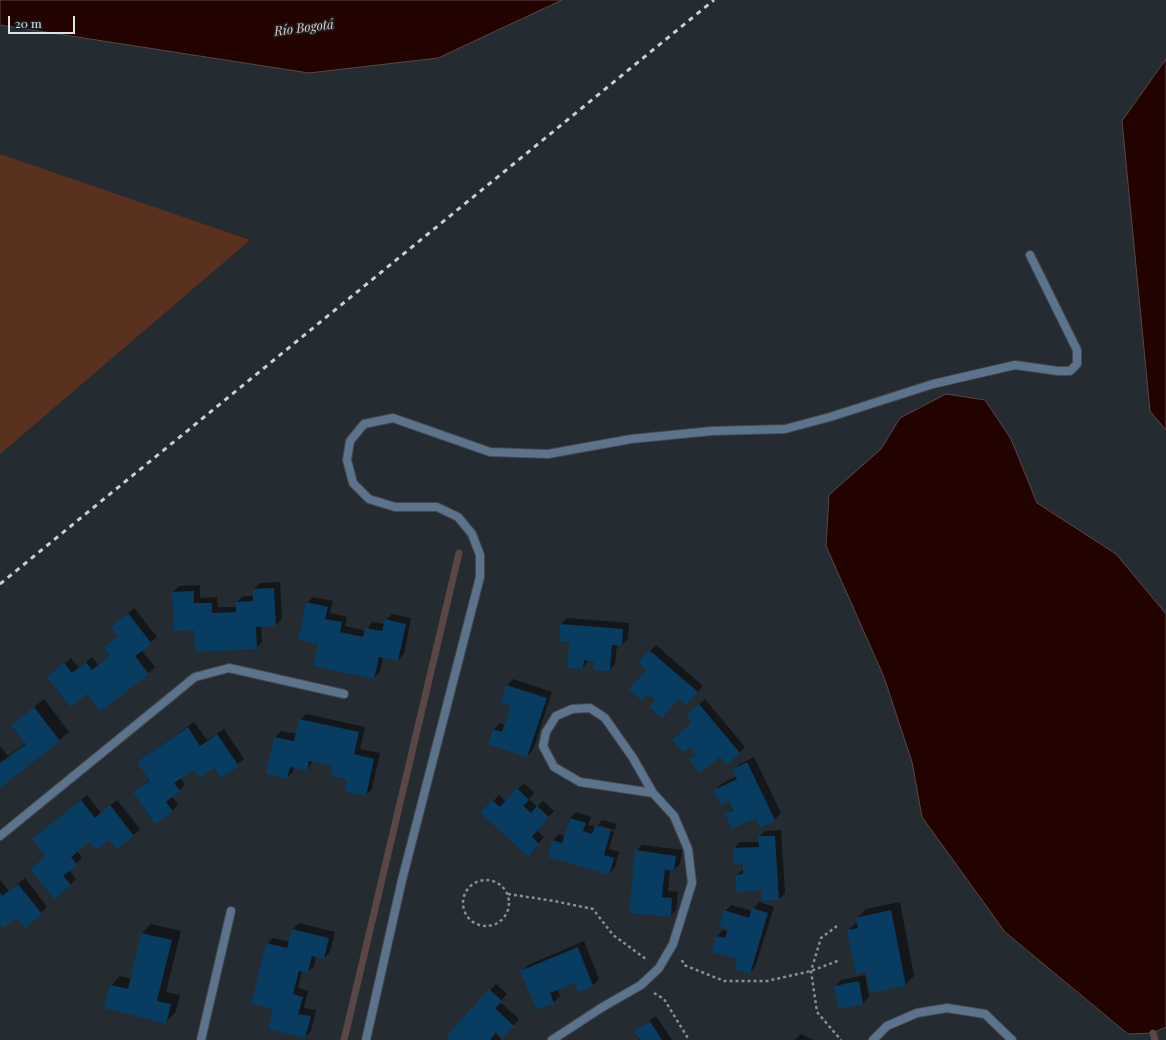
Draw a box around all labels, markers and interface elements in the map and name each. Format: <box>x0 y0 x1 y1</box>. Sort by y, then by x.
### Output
scale bar <box>10 8 77 34</box>
text: 20 m <box>15 15 42 31</box>
water label: Río Bogotá <box>273 17 335 39</box>

